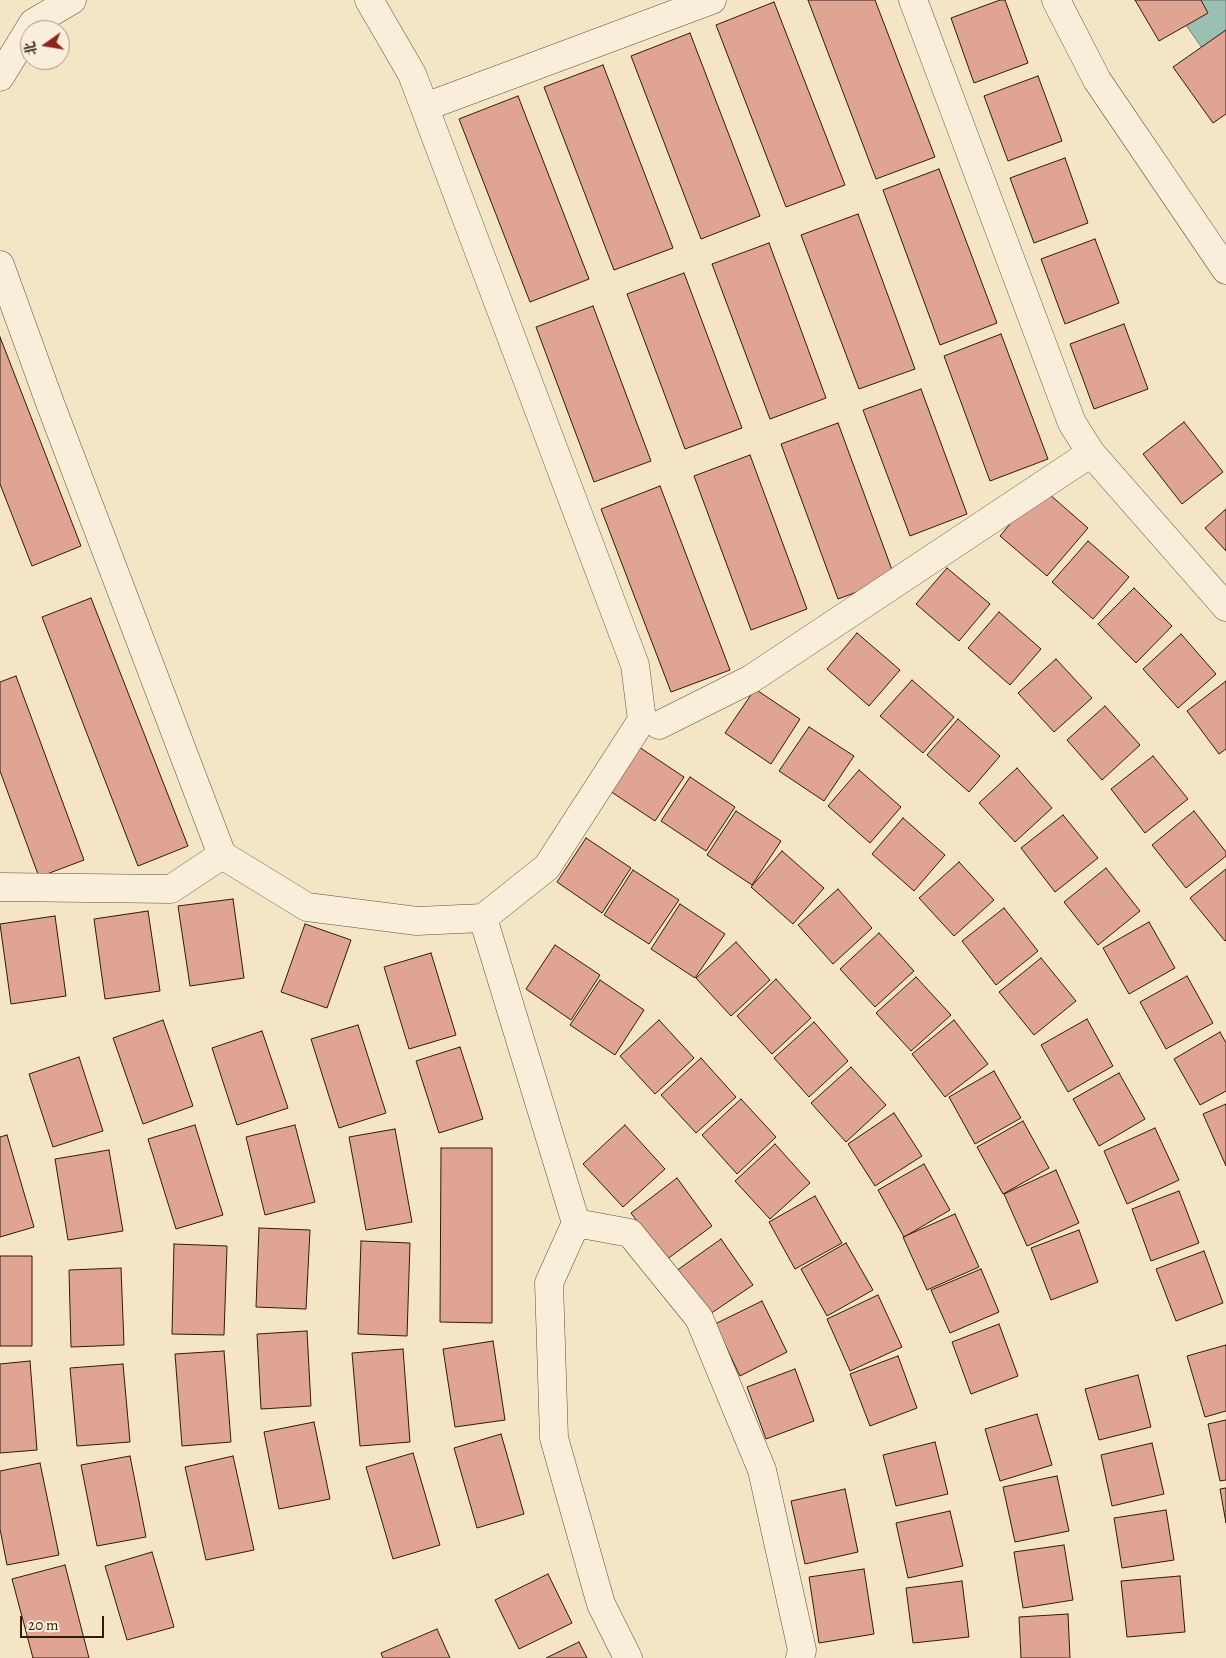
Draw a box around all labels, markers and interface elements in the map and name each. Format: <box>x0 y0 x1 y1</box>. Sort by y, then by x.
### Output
north arrow <box>20 20 70 70</box>
text: 北 <box>20 39 42 57</box>
scale bar <box>22 1606 106 1638</box>
text: 20 m <box>28 1615 59 1635</box>

